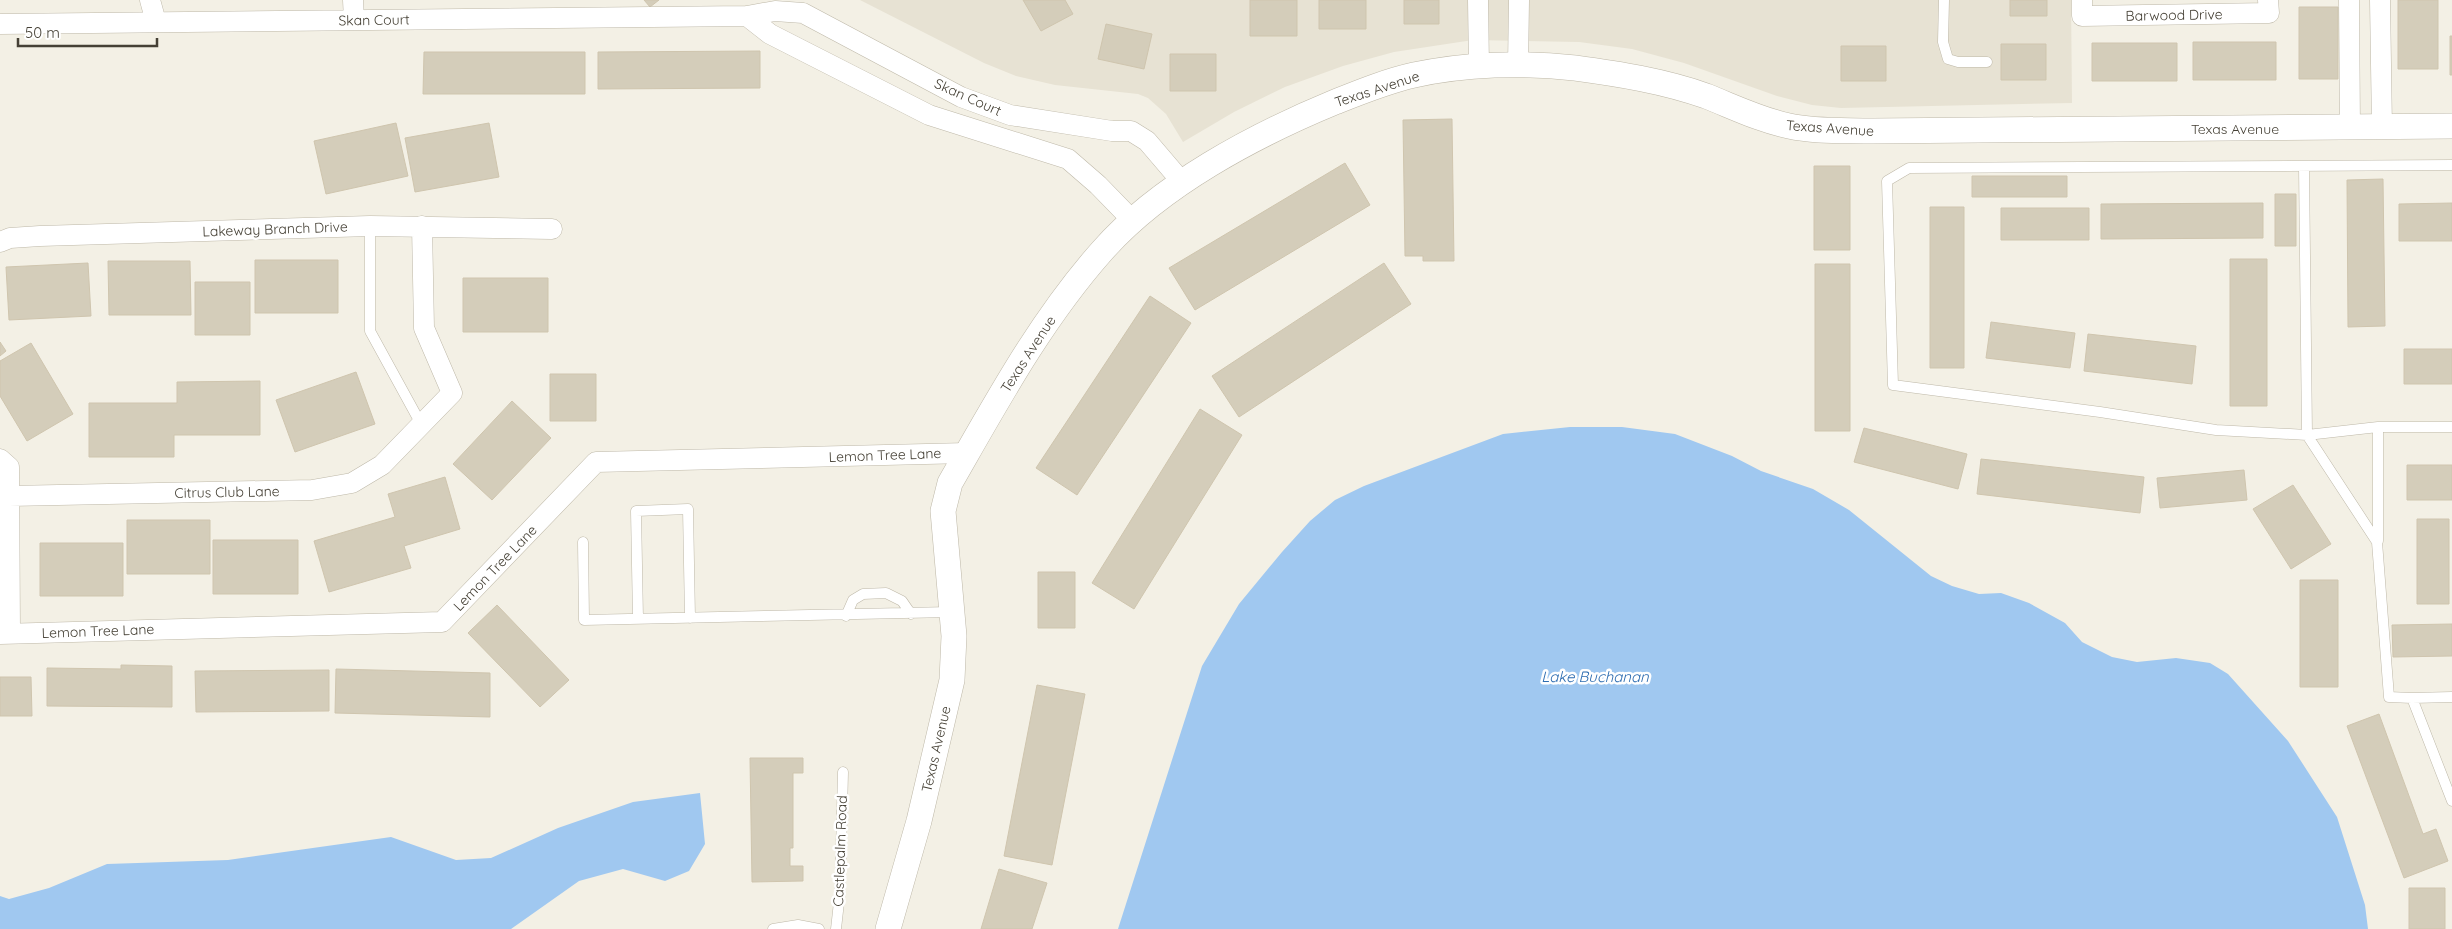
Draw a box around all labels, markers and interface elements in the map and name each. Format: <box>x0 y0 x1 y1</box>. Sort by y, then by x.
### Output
street label: Barwood Drive <box>2125 5 2223 25</box>
street label: Skan Court <box>338 10 410 30</box>
scale bar <box>18 15 156 47</box>
text: 50 m <box>25 23 60 42</box>
street label: Texas Avenue <box>1332 67 1422 111</box>
street label: Skan Court <box>932 74 1005 120</box>
street label: Texas Avenue <box>1785 116 1875 140</box>
street label: Texas Avenue <box>2191 120 2279 138</box>
street label: Lakeway Branch Drive <box>202 217 348 241</box>
street label: Texas Avenue <box>996 312 1060 396</box>
street label: Lemon Tree Lane <box>828 444 942 466</box>
street label: Citrus Club Lane <box>174 482 280 502</box>
street label: Lemon Tree Lane <box>449 521 541 615</box>
street label: Lemon Tree Lane <box>41 620 155 642</box>
water label: Lake Buchanan <box>1541 667 1649 686</box>
street label: Texas Avenue <box>917 704 955 794</box>
street label: Castlepalm Road <box>829 795 851 907</box>

